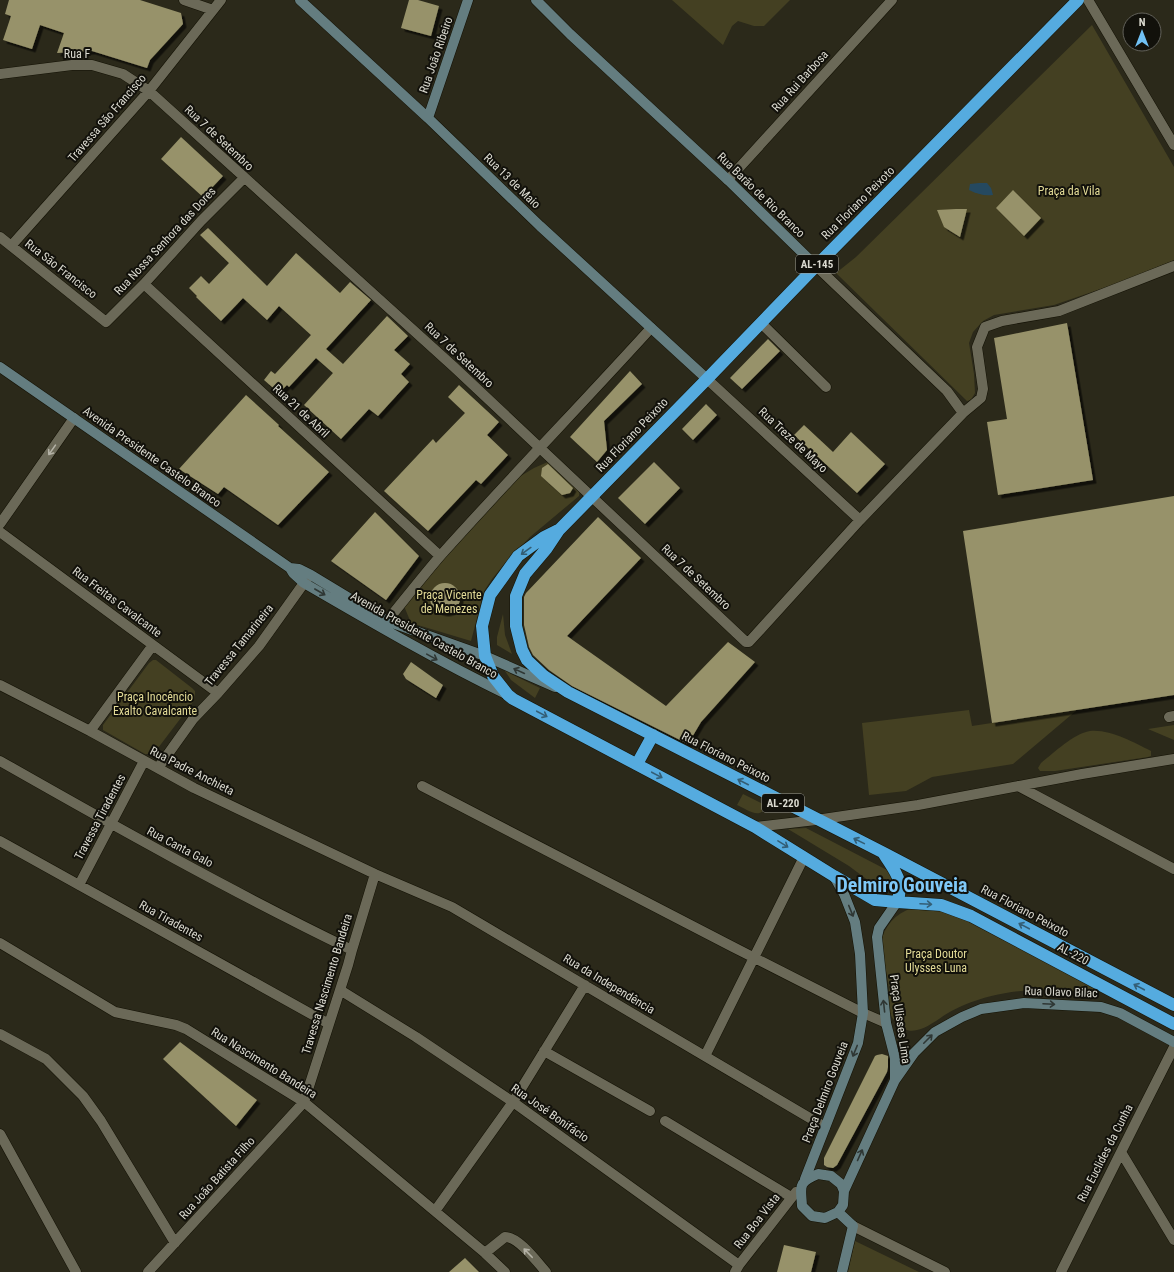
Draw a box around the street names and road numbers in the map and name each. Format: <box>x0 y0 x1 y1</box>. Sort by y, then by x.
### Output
street label: Rua João Ribeiro <box>416 15 456 95</box>
street label: Rua F <box>64 47 90 61</box>
street label: Rua Rui Barbosa <box>769 47 831 114</box>
street label: Travessa São Francisco <box>65 71 149 165</box>
street label: Rua 7 de Setembro <box>182 102 256 174</box>
street label: Rua Barão de Rio Branco <box>714 150 808 240</box>
street label: Rua 13 de Maio <box>481 151 543 211</box>
street label: Rua Floriano Peixoto <box>819 164 897 242</box>
street label: Rua Nossa Senhora das Dores <box>111 184 219 298</box>
street label: Rua São Francisco <box>22 237 100 301</box>
road number: AL-145 <box>796 255 838 273</box>
street label: Rua 7 de Setembro <box>422 319 496 391</box>
street label: Rua 21 de Abril <box>270 381 332 441</box>
street label: Rua Floriano Peixoto <box>593 395 671 475</box>
street label: Avenida Presidente Castelo Branco <box>80 404 224 510</box>
street label: Rua Treze de Mayo <box>756 405 830 475</box>
street label: Rua 7 de Setembro <box>659 541 733 613</box>
street label: Rua Freitas Cavalcante <box>70 564 165 640</box>
street label: Avenida Presidente Castelo Branco <box>348 589 500 681</box>
street label: Travessa Tamarineira <box>202 601 276 689</box>
street label: Rua Floriano Peixoto <box>679 729 773 785</box>
street label: Rua Padre Anchieta <box>148 744 237 798</box>
street label: Travessa Tiradentes <box>72 772 128 862</box>
road number: AL-220 <box>762 794 804 812</box>
street label: Rua Canta Galo <box>145 824 215 870</box>
street label: Rua Floriano Peixoto <box>979 882 1071 940</box>
street label: Rua Tiradentes <box>137 898 205 944</box>
street label: Travessa Nascimento Bandeira <box>299 912 355 1056</box>
street label: AL-220 <box>1055 940 1091 968</box>
street label: Rua da Independência <box>561 951 658 1017</box>
street label: Praça Ulisses Lima <box>887 973 913 1065</box>
street label: Rua Olavo Bilac <box>1024 984 1098 1000</box>
street label: Rua Nascimento Bandeira <box>209 1025 320 1101</box>
street label: Praça Delmiro Gouveia <box>799 1039 851 1145</box>
street label: Rua José Bonifácio <box>509 1081 591 1145</box>
street label: Rua Euclides da Cunha <box>1074 1102 1136 1204</box>
street label: Rua João Batista Filho <box>176 1134 258 1222</box>
street label: Rua Boa Vista <box>731 1190 783 1251</box>

